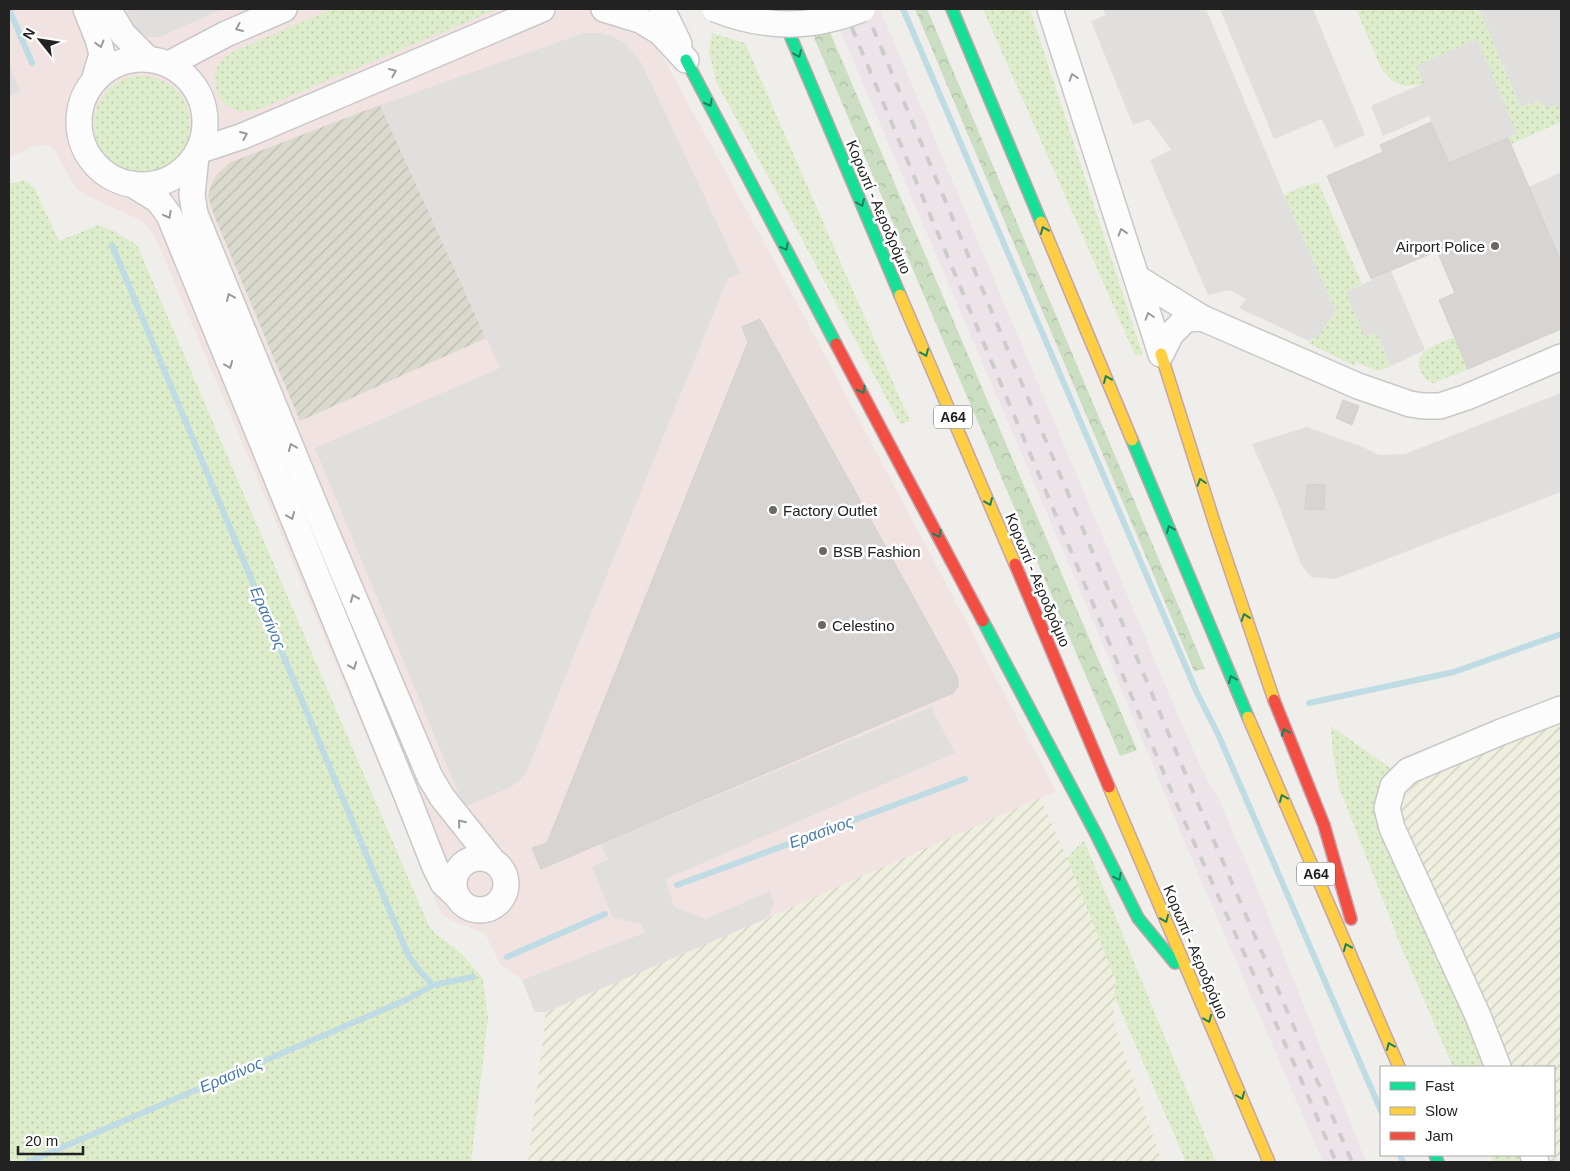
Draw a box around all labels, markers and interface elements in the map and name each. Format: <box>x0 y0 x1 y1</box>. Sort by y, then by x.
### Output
north arrow <box>15 15 65 65</box>
one-way arrow <box>235 22 244 33</box>
text: N <box>19 25 38 42</box>
one-way arrow <box>94 40 104 48</box>
one-way arrow <box>791 49 802 58</box>
one-way arrow <box>388 67 397 78</box>
one-way arrow <box>1068 74 1078 82</box>
one-way arrow <box>703 98 713 107</box>
one-way arrow <box>239 131 248 141</box>
street label: Κορωπί - Αεροδρόμιο <box>843 138 915 276</box>
one-way arrow <box>855 198 866 207</box>
one-way arrow <box>162 210 172 219</box>
one-way arrow <box>1040 226 1051 235</box>
one-way arrow <box>1118 228 1128 237</box>
place label: Airport Police <box>1396 238 1485 255</box>
marker: Airport Police <box>1489 240 1501 252</box>
one-way arrow <box>779 242 789 251</box>
one-way arrow <box>226 293 236 302</box>
one-way arrow <box>1144 313 1154 321</box>
one-way arrow <box>919 348 930 357</box>
one-way arrow <box>223 360 234 369</box>
one-way arrow <box>1103 375 1114 384</box>
one-way arrow <box>856 385 866 394</box>
road number: Α64 <box>934 406 972 428</box>
one-way arrow <box>288 444 298 452</box>
one-way arrow <box>1197 478 1207 486</box>
one-way arrow <box>982 497 993 506</box>
place label: Factory Outlet <box>783 502 878 519</box>
marker: Factory Outlet <box>767 504 779 516</box>
one-way arrow <box>284 511 295 520</box>
street label: Κορωπί - Αεροδρόμιο <box>1002 511 1074 649</box>
one-way arrow <box>1165 525 1176 534</box>
one-way arrow <box>932 529 942 538</box>
place label: BSB Fashion <box>833 543 921 560</box>
marker: BSB Fashion <box>817 545 829 557</box>
water label: Ερασίνος <box>247 584 289 652</box>
one-way arrow <box>350 594 361 603</box>
one-way arrow <box>1241 613 1251 622</box>
place label: Celestino <box>832 617 895 634</box>
marker: Celestino <box>816 619 828 631</box>
one-way arrow <box>347 661 357 670</box>
one-way arrow <box>1228 675 1239 684</box>
one-way arrow <box>1281 728 1291 737</box>
one-way arrow <box>1278 794 1289 803</box>
water label: Ερασίνος <box>787 813 856 851</box>
one-way arrow <box>458 819 467 828</box>
road number: Α64 <box>1297 862 1335 886</box>
one-way arrow <box>1112 872 1122 881</box>
street label: Κορωπί - Αεροδρόμιο <box>1160 883 1232 1021</box>
one-way arrow <box>1159 914 1170 923</box>
one-way arrow <box>1343 943 1354 952</box>
one-way arrow <box>1202 1014 1213 1023</box>
one-way arrow <box>1385 1042 1395 1050</box>
water label: Ερασίνος <box>197 1054 265 1096</box>
legend <box>1380 1066 1555 1156</box>
text: Fast <box>1425 1077 1455 1094</box>
one-way arrow <box>1235 1091 1245 1100</box>
text: Slow <box>1425 1102 1458 1119</box>
scale bar <box>18 1124 82 1156</box>
text: Jam <box>1425 1127 1453 1144</box>
text: 20 m <box>25 1132 58 1149</box>

